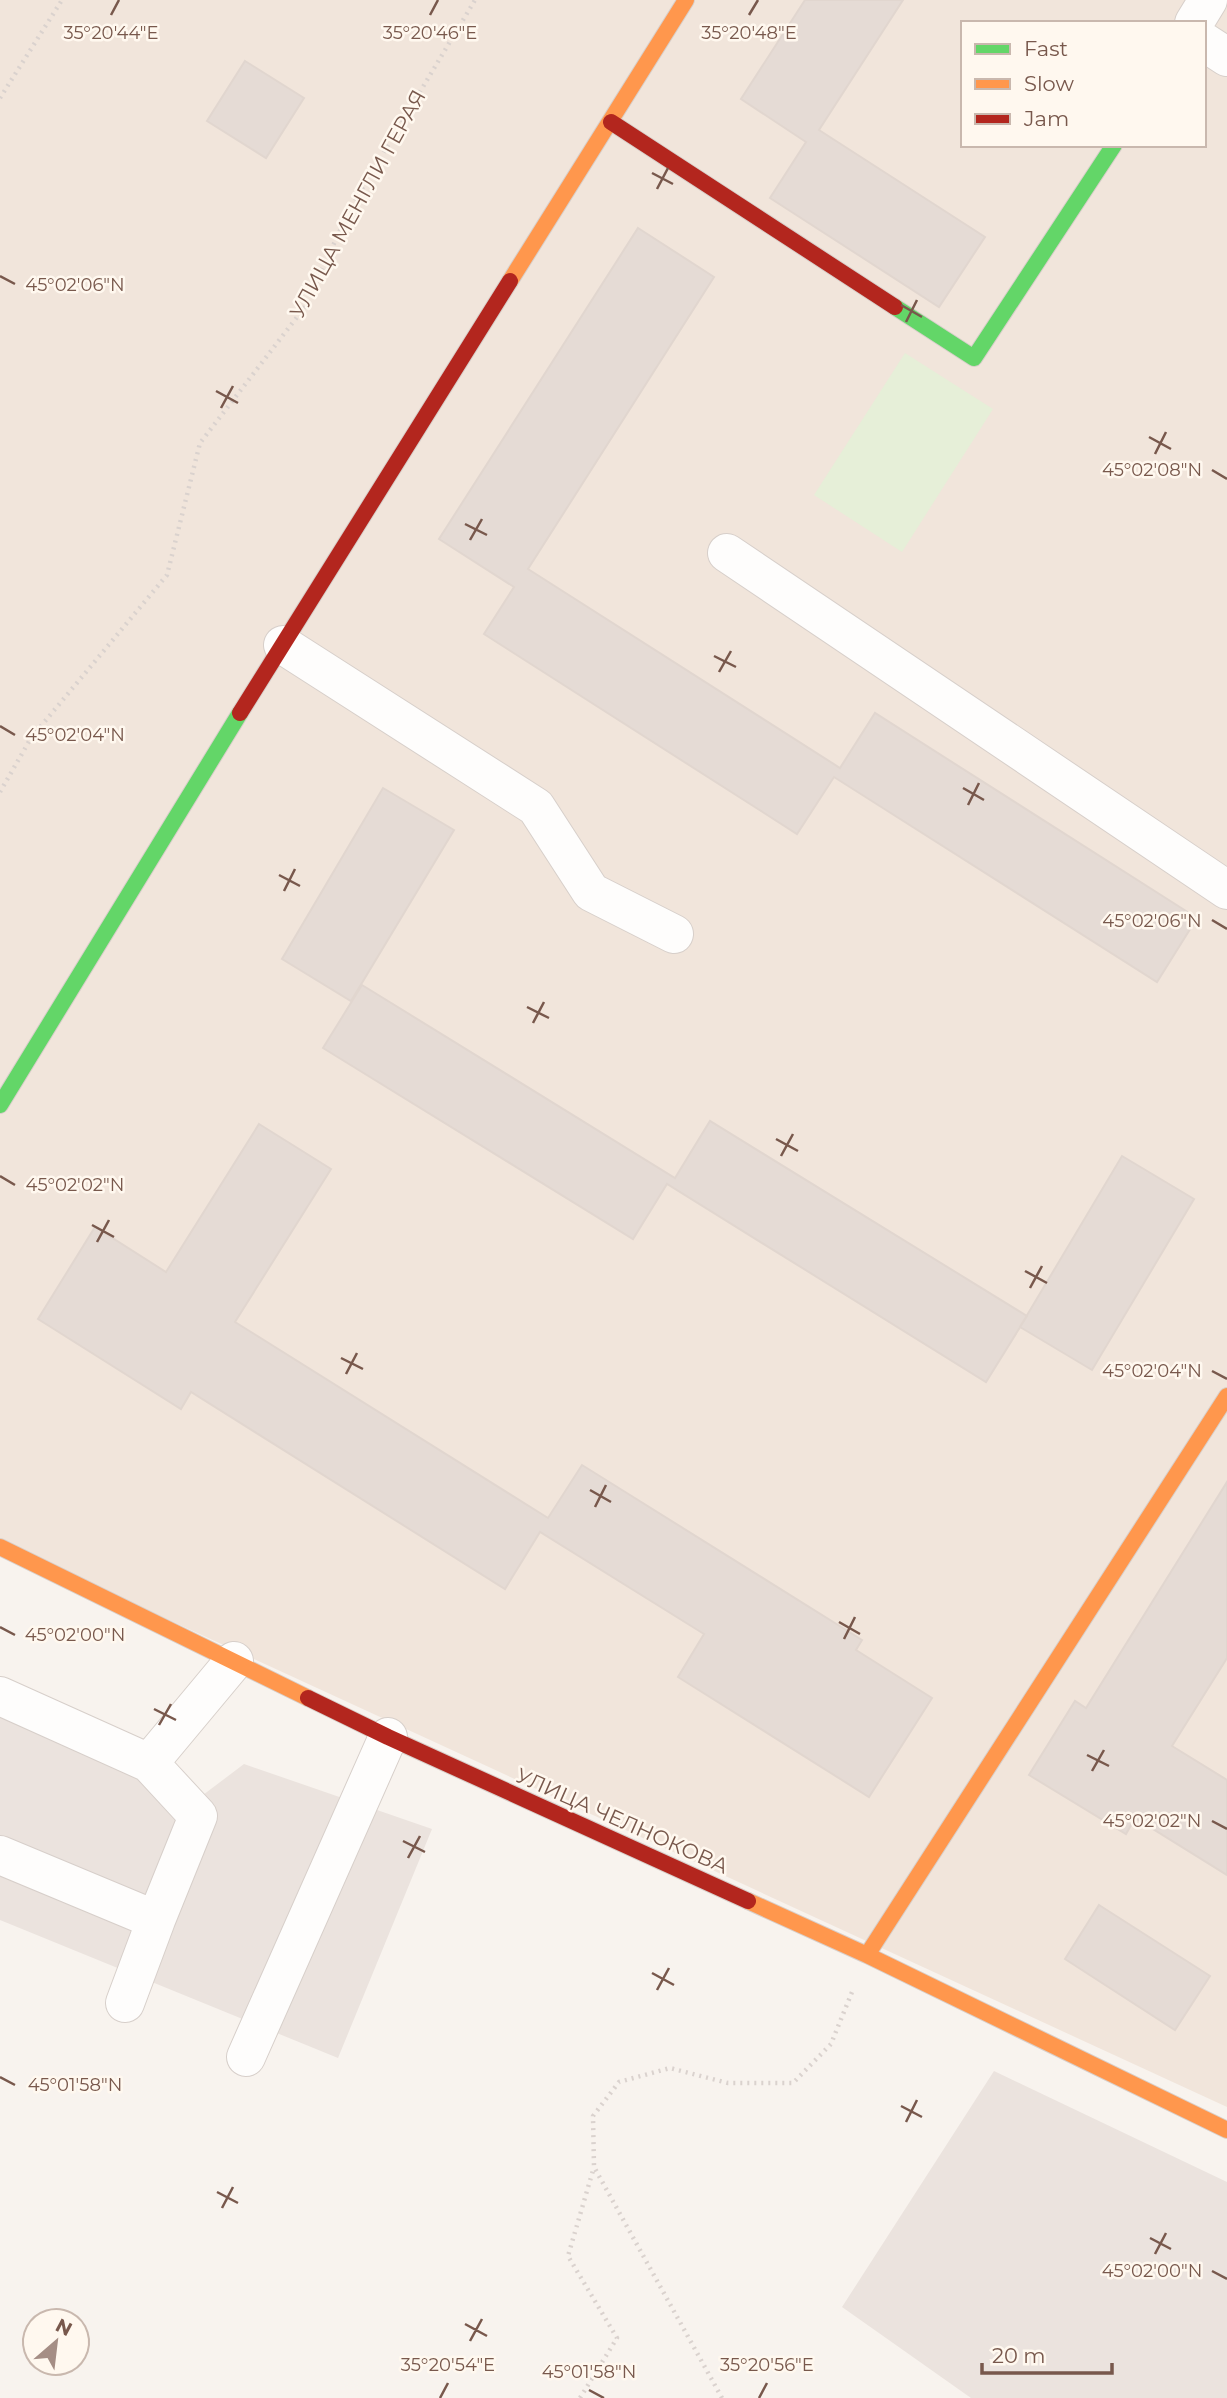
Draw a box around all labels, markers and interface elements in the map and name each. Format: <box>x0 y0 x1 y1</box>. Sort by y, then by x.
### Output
legend <box>961 21 1206 147</box>
text: 35°20'44"E <box>63 22 159 44</box>
text: 35°20'46"E <box>383 22 477 44</box>
text: 35°20'48"E <box>701 22 797 44</box>
text: Fast <box>1024 36 1068 61</box>
text: Slow <box>1024 71 1074 96</box>
street label: УЛИЦА МЕНГЛИ ГЕРАЯ <box>284 85 431 322</box>
text: Jam <box>1023 106 1069 131</box>
text: 45°02'06"N <box>25 274 125 296</box>
text: 45°02'08"N <box>1102 459 1202 481</box>
text: 45°02'04"N <box>25 724 125 746</box>
text: 45°02'06"N <box>1102 910 1202 932</box>
text: 45°02'02"N <box>26 1174 124 1196</box>
text: 45°02'04"N <box>1102 1360 1202 1382</box>
text: 45°02'00"N <box>25 1624 125 1646</box>
street label: УЛИЦА ЧЕЛНОКОВА <box>512 1762 733 1879</box>
text: 45°02'02"N <box>1103 1810 1201 1832</box>
text: 45°01'58"N <box>28 2074 122 2096</box>
text: 45°02'00"N <box>1102 2260 1202 2282</box>
north arrow <box>21 2307 91 2377</box>
text: N <box>52 2314 76 2341</box>
scale bar <box>982 2332 1112 2376</box>
text: 20 m <box>992 2343 1046 2368</box>
text: 35°20'54"E <box>401 2354 495 2376</box>
text: 35°20'56"E <box>720 2354 814 2376</box>
text: 45°01'58"N <box>542 2361 636 2383</box>

